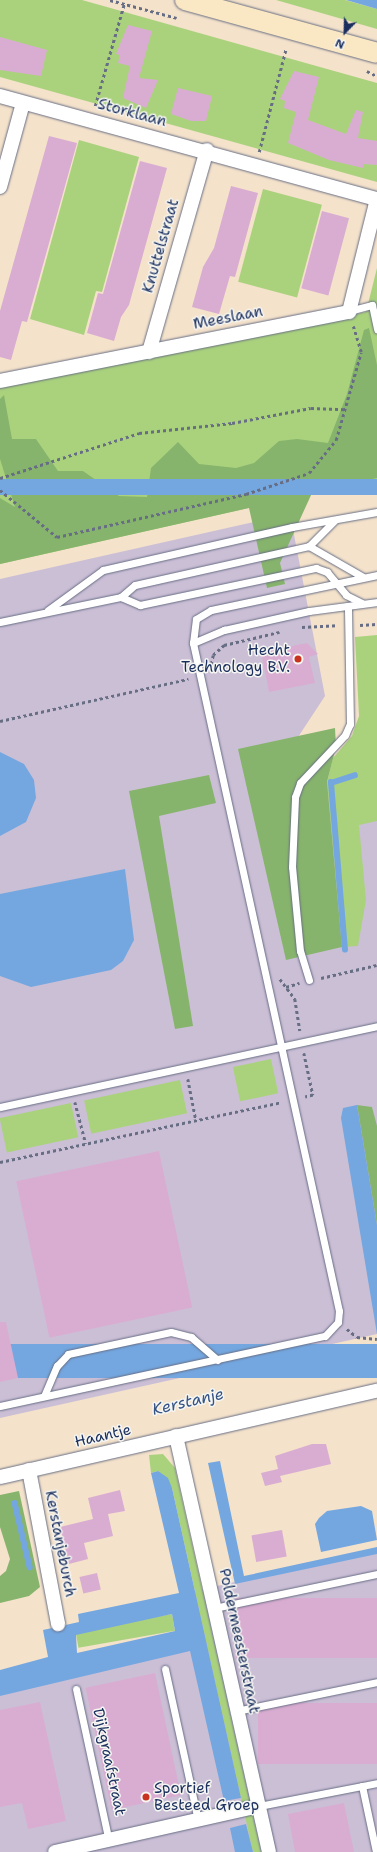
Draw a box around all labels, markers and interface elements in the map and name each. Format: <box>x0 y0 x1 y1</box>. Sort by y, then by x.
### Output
north arrow <box>325 12 365 52</box>
text: N <box>333 35 347 52</box>
street label: Storklaan <box>96 95 168 131</box>
street label: Knuttelstraat <box>139 197 183 295</box>
street label: Meeslaan <box>192 302 264 334</box>
place label: Hecht Technology B.V. <box>181 641 290 676</box>
marker: Hecht Technology B.V. <box>293 654 303 664</box>
water label: Kerstanje <box>150 1384 226 1420</box>
street label: Haantje <box>73 1421 133 1451</box>
street label: Kerstanjeburch <box>41 1489 79 1599</box>
street label: Poldermeesterstraat <box>215 1567 263 1715</box>
street label: Dijkgraafstraat <box>89 1707 129 1817</box>
place label: Sportief Besteed Groep <box>154 1779 259 1814</box>
marker: Sportief Besteed Groep <box>141 1792 151 1802</box>

